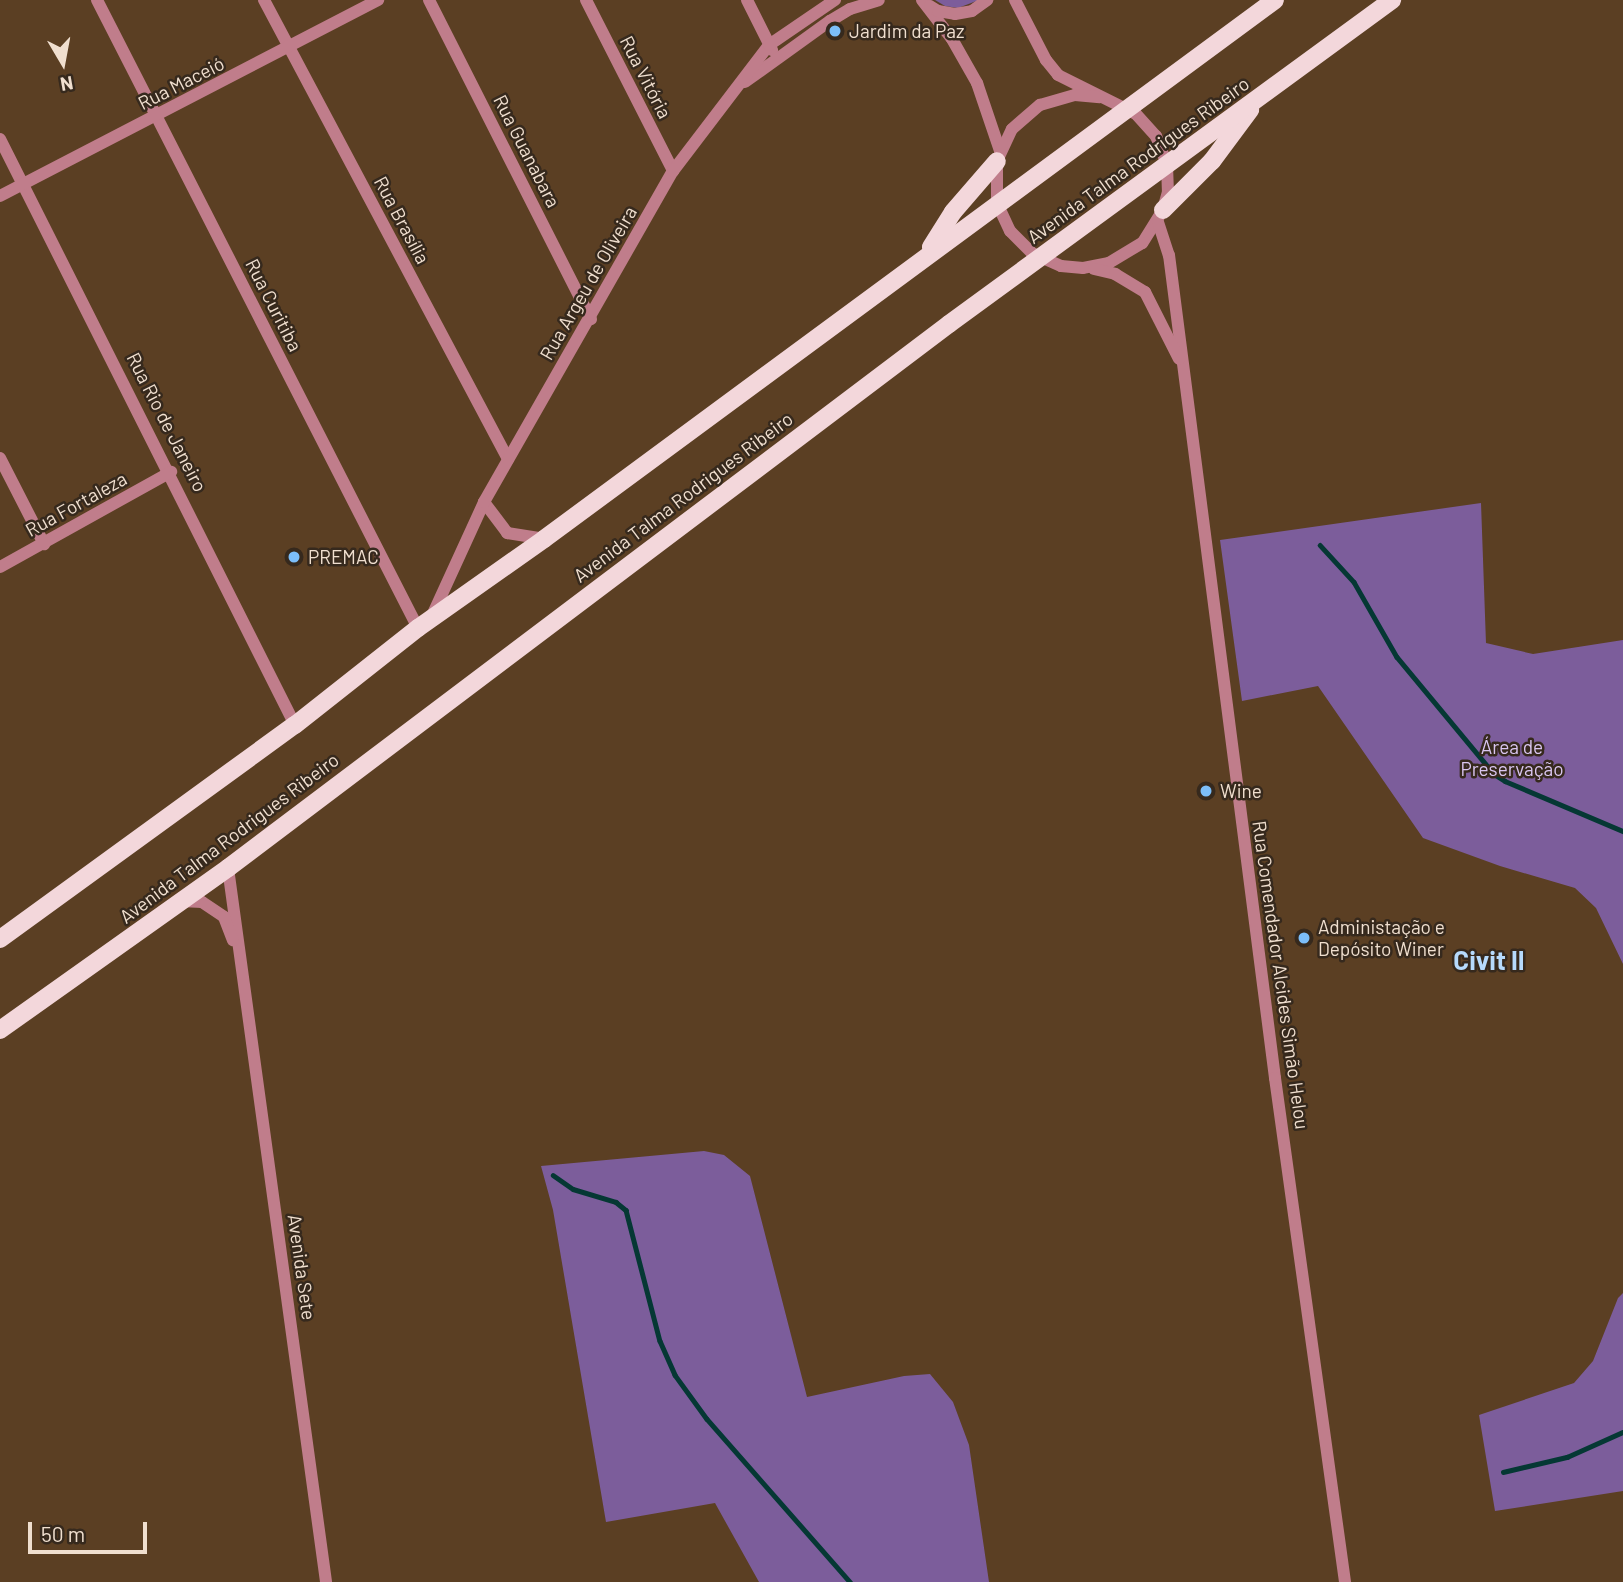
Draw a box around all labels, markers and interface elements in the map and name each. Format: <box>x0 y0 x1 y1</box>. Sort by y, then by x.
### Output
place label: Jardim da Paz <box>849 20 964 42</box>
marker: Jardim da Paz <box>827 23 843 39</box>
north arrow <box>28 28 98 98</box>
street label: Rua Vitória <box>615 32 677 122</box>
street label: Rua Maceió <box>134 52 228 114</box>
text: N <box>59 72 75 97</box>
street label: Avenida Talma Rodrigues Ribeiro <box>1023 72 1253 248</box>
street label: Rua Guanabara <box>489 91 565 211</box>
street label: Rua Brasília <box>369 172 435 268</box>
street label: Rua Argeu de Oliveira <box>535 202 641 364</box>
street label: Rua Curitiba <box>241 255 307 355</box>
street label: Rua Rio de Janeiro <box>122 349 212 495</box>
street label: Avenida Talma Rodrigues Ribeiro <box>569 407 797 587</box>
street label: Rua Fortaleza <box>21 467 131 541</box>
place label: PREMAC <box>308 546 379 568</box>
marker: PREMAC <box>286 549 302 565</box>
park label: Área de Preservação <box>1460 736 1564 780</box>
street label: Avenida Talma Rodrigues Ribeiro <box>115 748 343 928</box>
place label: Wine <box>1220 780 1262 802</box>
marker: Wine <box>1198 783 1214 799</box>
street label: Rua Comendador Alcides Simão Helou <box>1248 819 1314 1131</box>
place label: Administação e Depósito Winer <box>1318 916 1445 960</box>
marker: Administação e Depósito Winer <box>1296 930 1312 946</box>
district label: Civit II <box>1453 944 1525 976</box>
street label: Avenida Sete <box>283 1213 321 1321</box>
scale bar <box>32 1508 150 1552</box>
text: 50 m <box>41 1521 85 1546</box>

